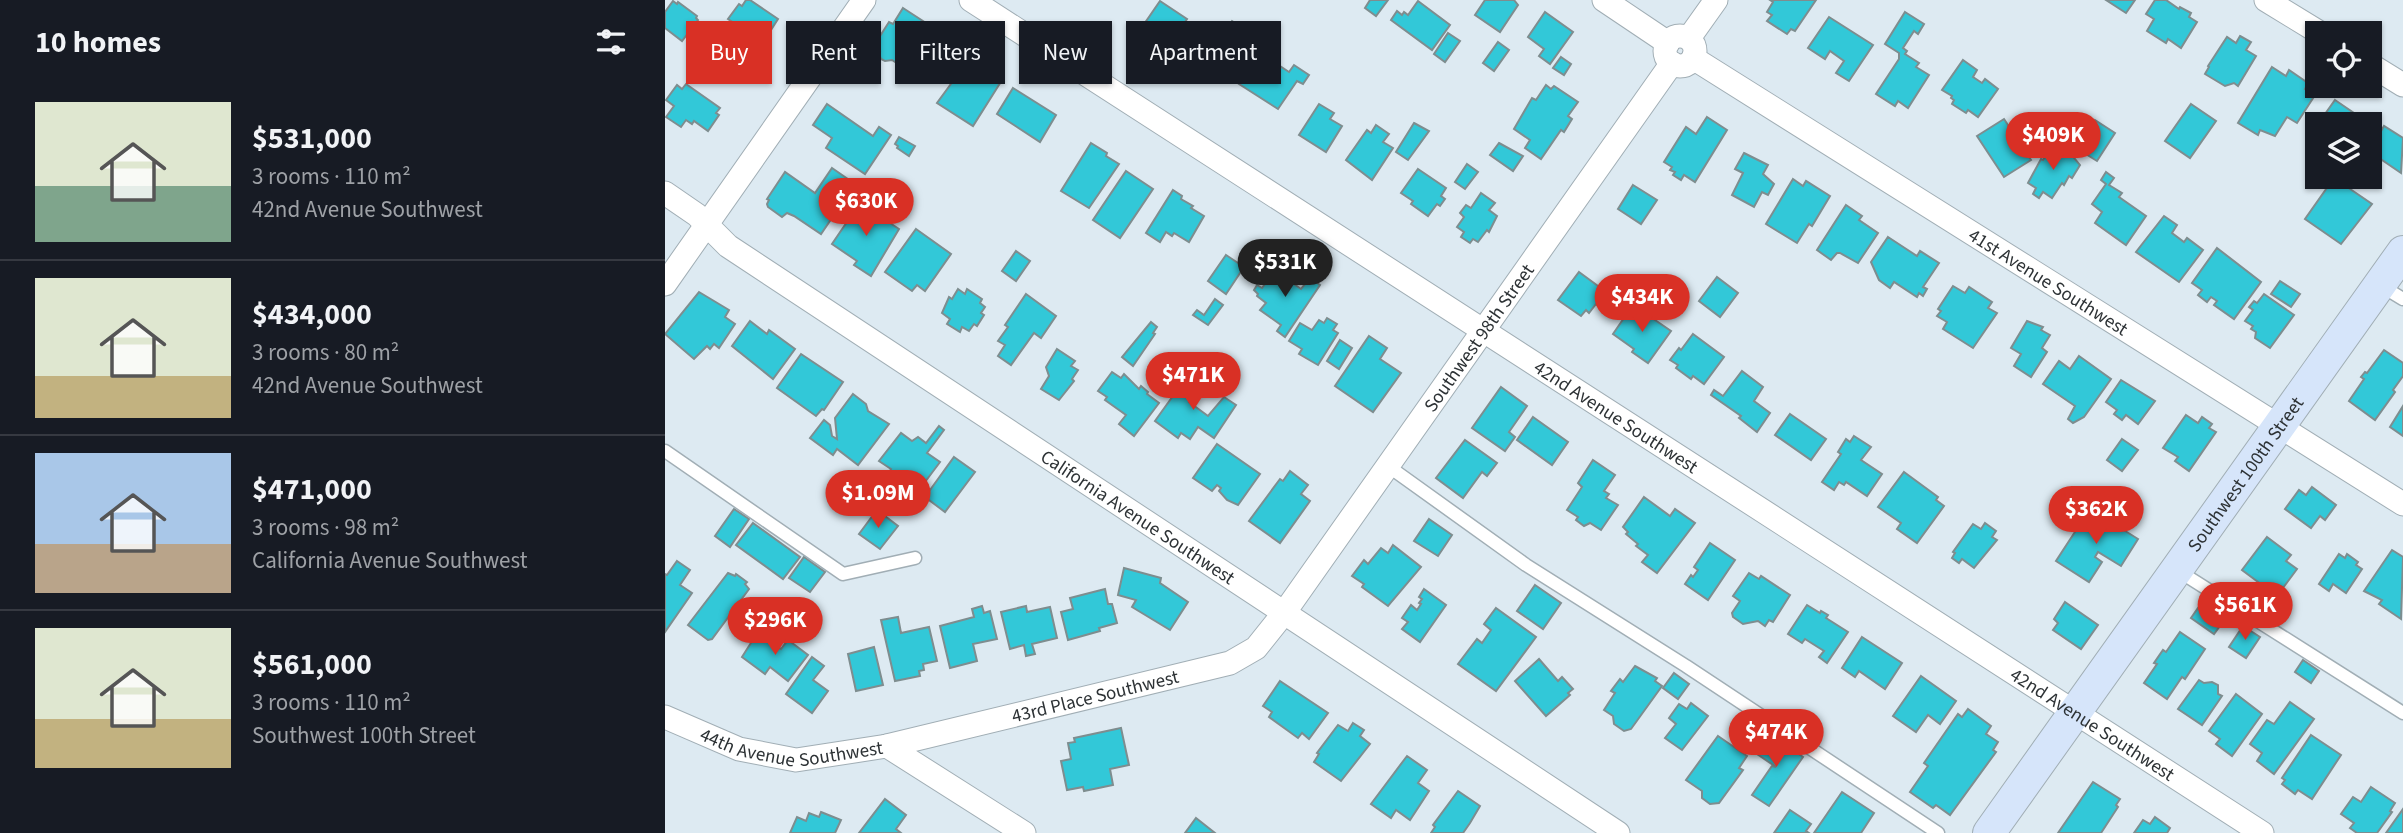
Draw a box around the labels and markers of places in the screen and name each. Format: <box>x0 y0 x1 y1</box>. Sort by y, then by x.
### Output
pin: $409K <box>2004 113 2102 172</box>
pin: $630K <box>817 178 915 238</box>
pin: $531K <box>1236 240 1334 299</box>
pin: $434K <box>1593 274 1691 334</box>
pin: $471K <box>1144 352 1242 412</box>
pin: $1.09M <box>821 470 935 530</box>
pin: $362K <box>2047 486 2145 546</box>
pin: $561K <box>2196 582 2294 642</box>
pin: $296K <box>726 598 824 657</box>
pin: $474K <box>1727 710 1825 769</box>

